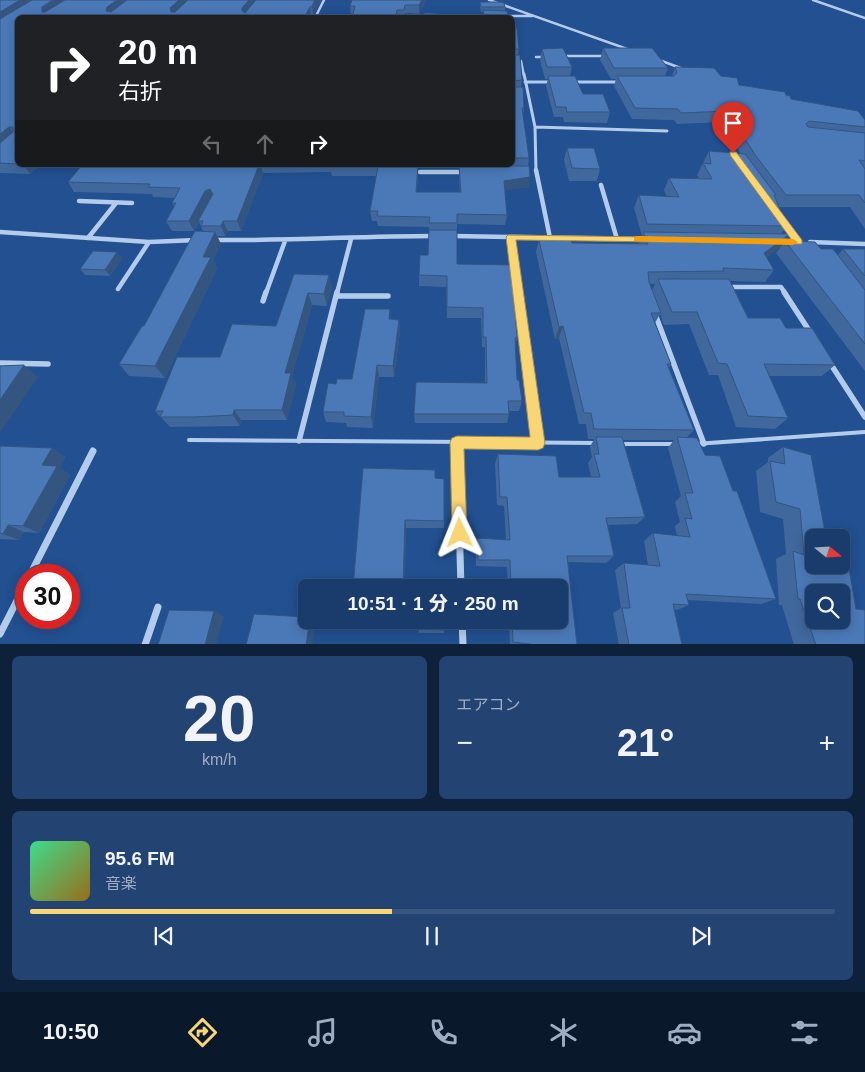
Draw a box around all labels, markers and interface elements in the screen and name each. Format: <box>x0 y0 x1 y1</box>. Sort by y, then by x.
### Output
text: 20 m <box>118 32 198 71</box>
icon: right <box>35 35 100 100</box>
text: 右折 <box>118 79 162 104</box>
pin <box>712 102 754 153</box>
icon: arrive <box>719 109 747 137</box>
icon: left <box>198 130 226 158</box>
icon: ahead <box>251 130 279 158</box>
icon: right <box>304 130 332 158</box>
position arrow <box>433 506 485 558</box>
north arrow <box>805 529 850 574</box>
map controls <box>805 529 850 629</box>
speed limit sign: 30 <box>15 564 80 629</box>
button: search <box>805 584 850 629</box>
text: 10:51 · 1 分 · 250 m <box>347 593 519 614</box>
text: 20 <box>183 682 255 755</box>
text: エアコン <box>457 696 521 713</box>
text: 21° <box>617 722 674 764</box>
text: − <box>457 727 473 758</box>
text: + <box>819 727 835 758</box>
text: km/h <box>202 751 237 768</box>
text: 95.6 FM <box>105 848 175 869</box>
text: 音楽 <box>105 875 137 892</box>
icon: previous <box>150 922 178 950</box>
icon: pause <box>418 922 446 950</box>
icon: next <box>687 922 715 950</box>
icon: directions <box>185 1015 220 1050</box>
icon: music <box>305 1015 340 1050</box>
icon: phone <box>426 1015 461 1050</box>
icon: climate <box>546 1015 581 1050</box>
icon: car <box>667 1015 702 1050</box>
icon: filters <box>787 1015 822 1050</box>
text: 10:50 <box>43 1019 99 1044</box>

